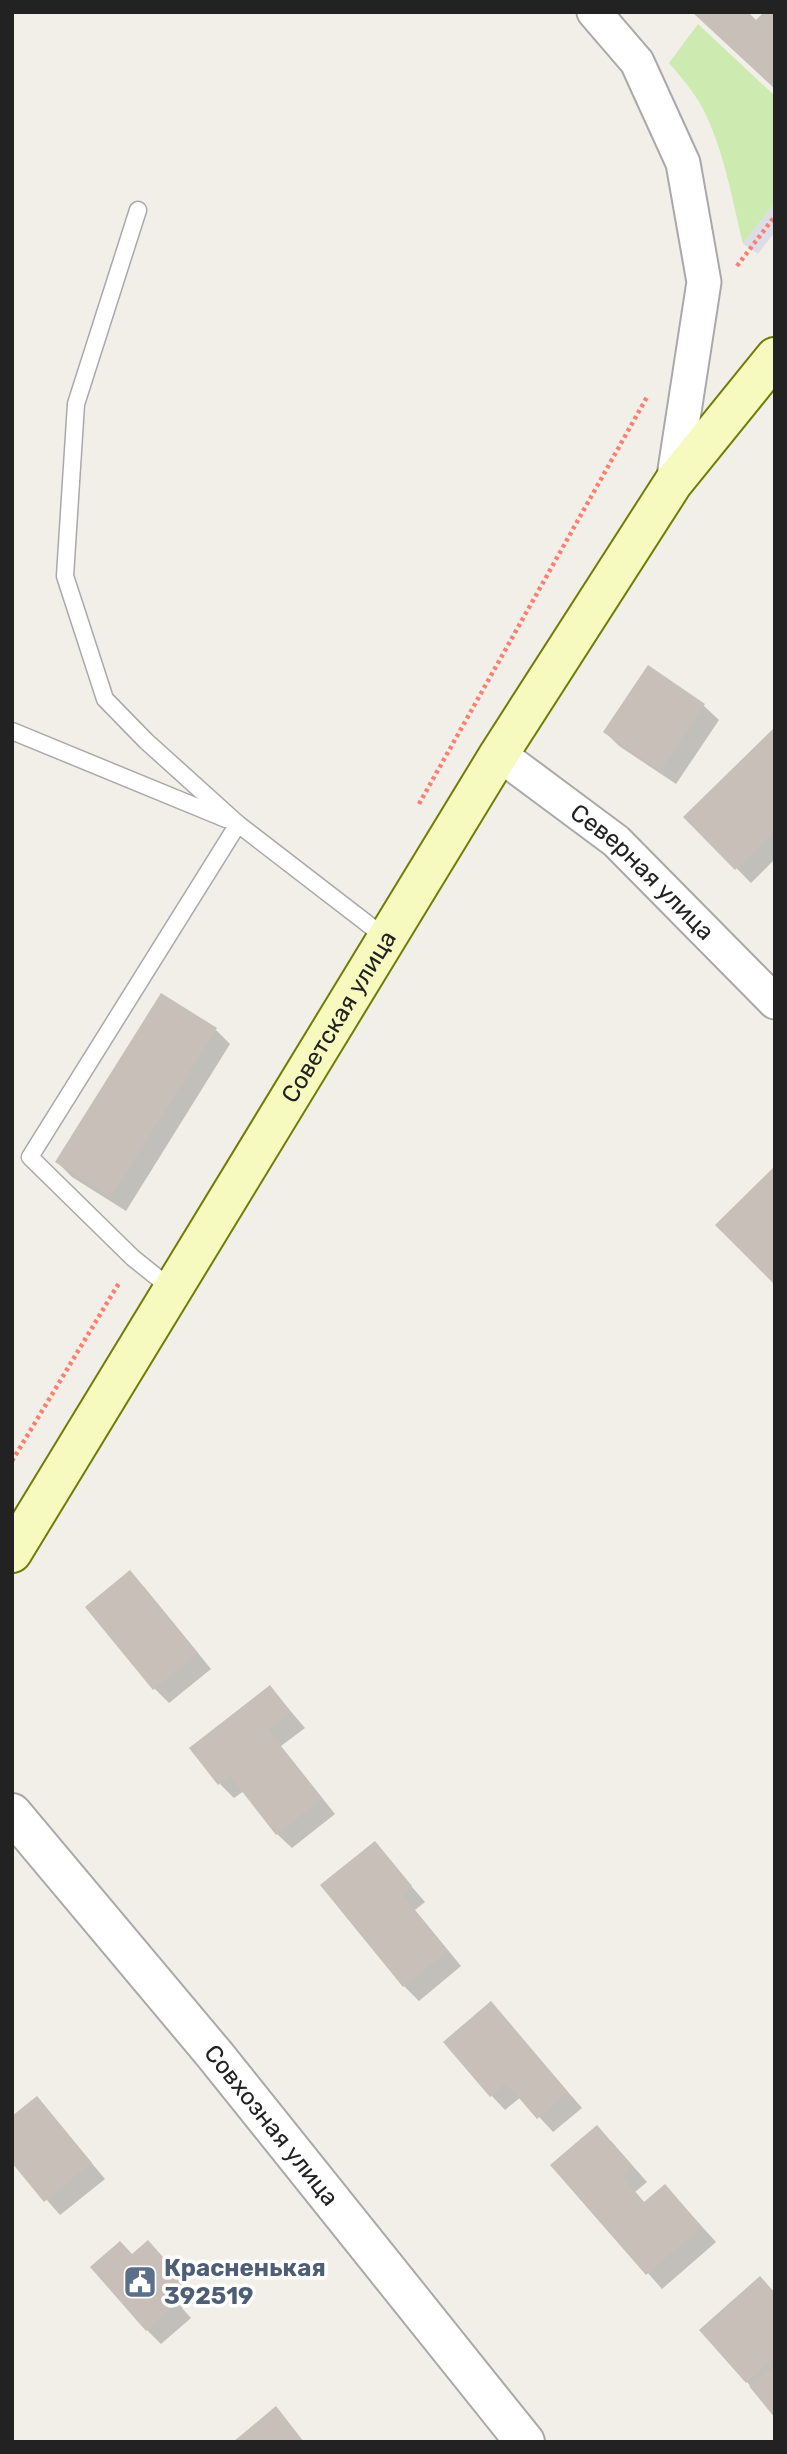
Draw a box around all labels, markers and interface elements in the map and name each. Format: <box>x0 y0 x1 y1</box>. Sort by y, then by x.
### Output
street label: Северная улица <box>565 798 720 946</box>
street label: Советская улица <box>276 926 402 1108</box>
street label: Совхозная улица <box>199 2039 344 2211</box>
place label: Красненькая 392519 <box>164 2254 326 2310</box>
public building icon: Красненькая 392519 <box>121 2263 159 2301</box>

